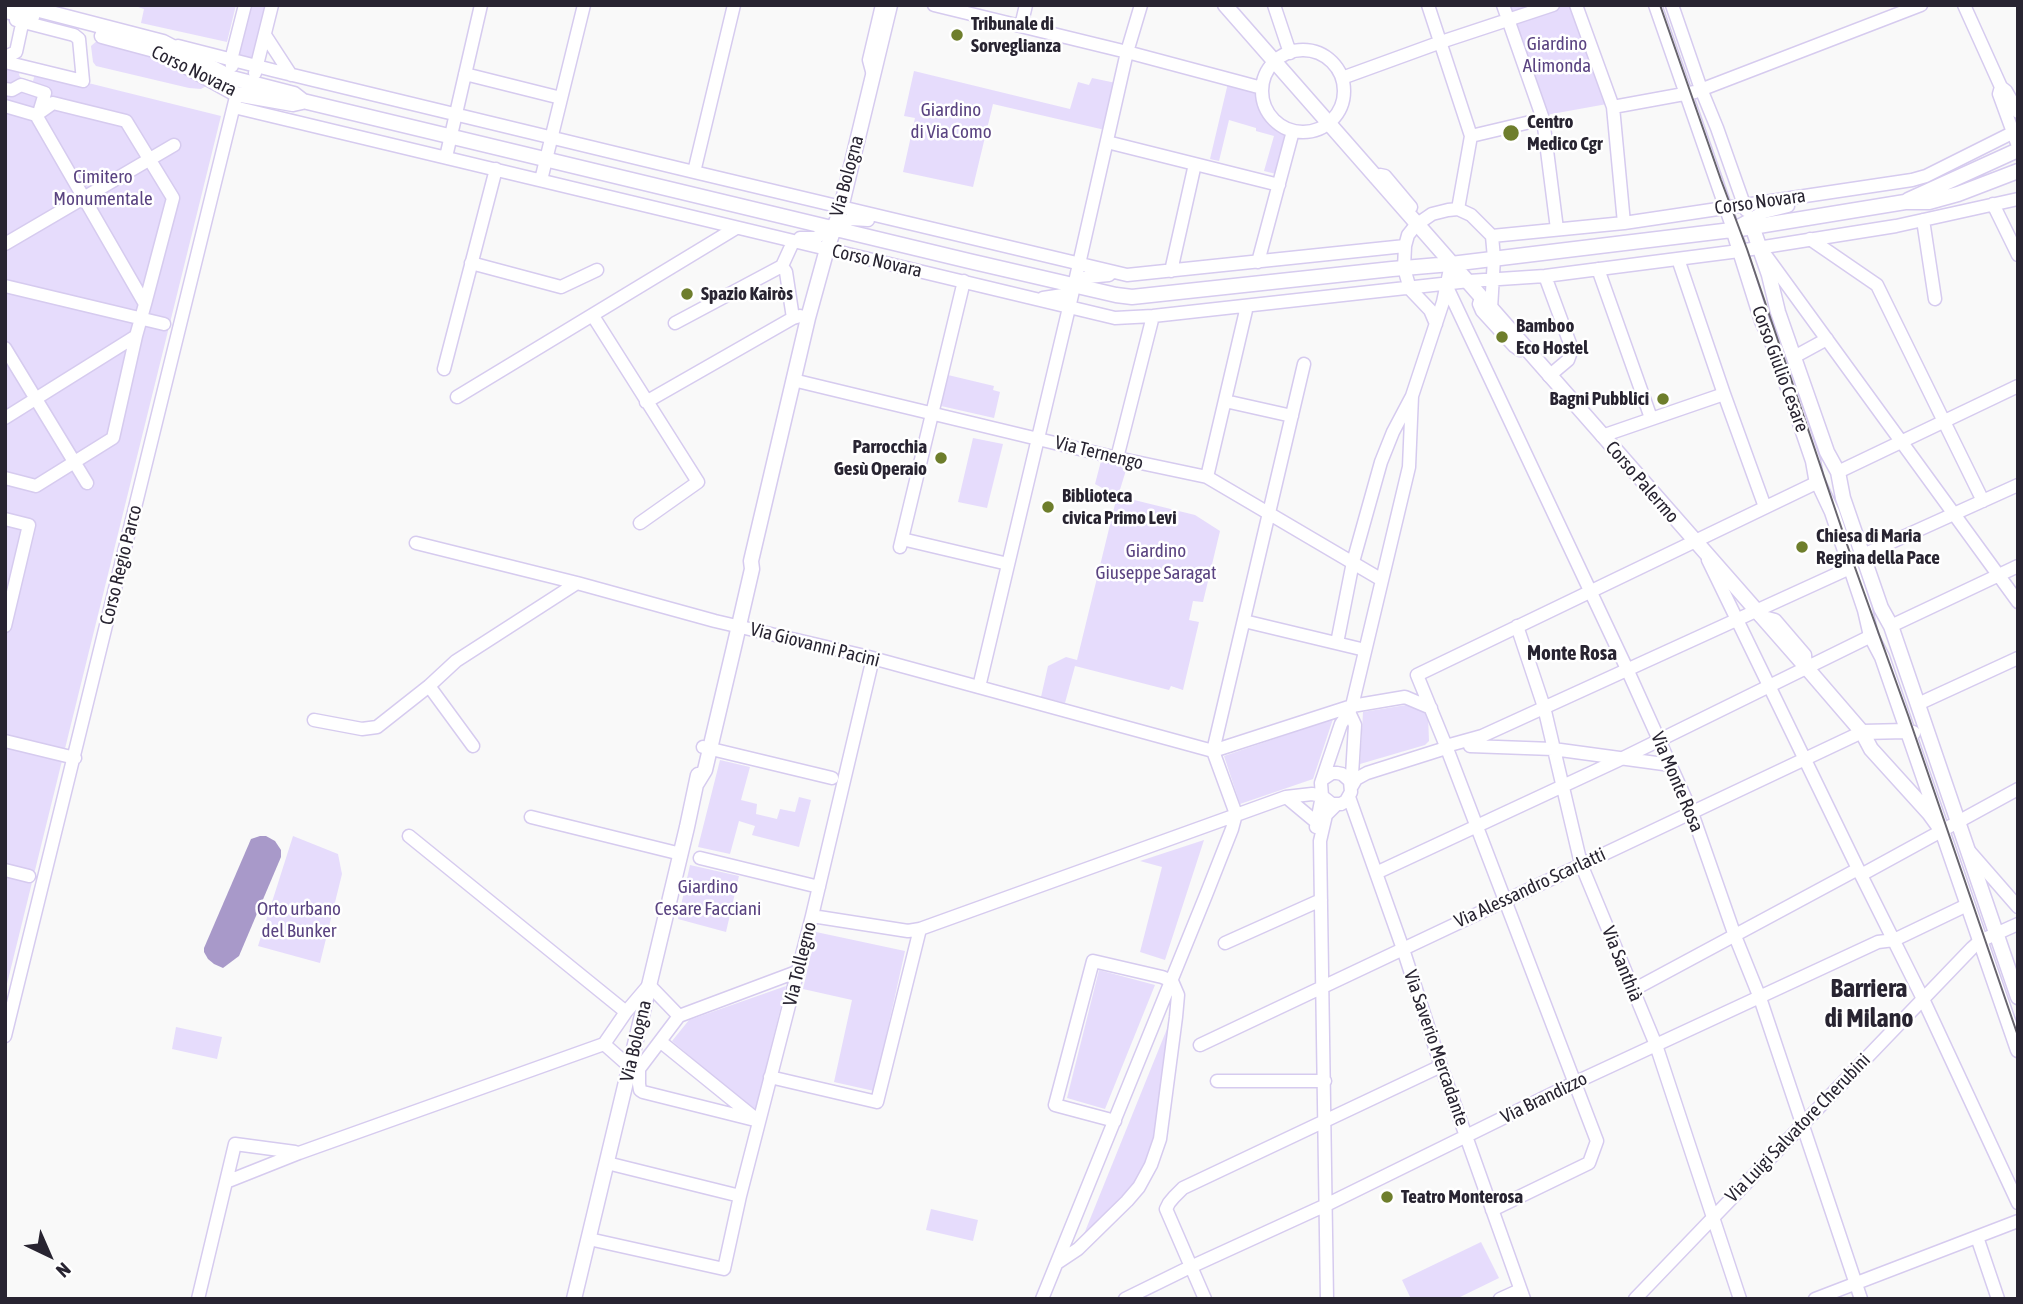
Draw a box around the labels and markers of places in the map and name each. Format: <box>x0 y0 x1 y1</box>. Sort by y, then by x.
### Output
place label: Tribunale di Sorveglianza <box>971 13 1061 57</box>
marker: Tribunale di Sorveglianza <box>949 27 965 43</box>
place label: Centro Medico Cgr <box>1527 111 1603 155</box>
marker: Centro Medico Cgr <box>1501 123 1521 143</box>
place label: Spazio Kairòs <box>701 283 793 305</box>
marker: Spazio Kairòs <box>679 286 695 302</box>
place label: Bamboo Eco Hostel <box>1516 315 1588 359</box>
marker: Bamboo Eco Hostel <box>1494 329 1510 345</box>
place label: Bagni Pubblici <box>1549 388 1649 410</box>
marker: Bagni Pubblici <box>1655 391 1671 407</box>
place label: Parrocchia Gesù Operaio <box>834 436 927 480</box>
marker: Parrocchia Gesù Operaio <box>933 450 949 466</box>
place label: Biblioteca civica Primo Levi <box>1062 485 1177 529</box>
marker: Biblioteca civica Primo Levi <box>1040 499 1056 515</box>
place label: Chiesa di Maria Regina della Pace <box>1816 525 1940 569</box>
marker: Chiesa di Maria Regina della Pace <box>1794 539 1810 555</box>
place label: Teatro Monterosa <box>1401 1186 1523 1208</box>
marker: Teatro Monterosa <box>1379 1189 1395 1205</box>

